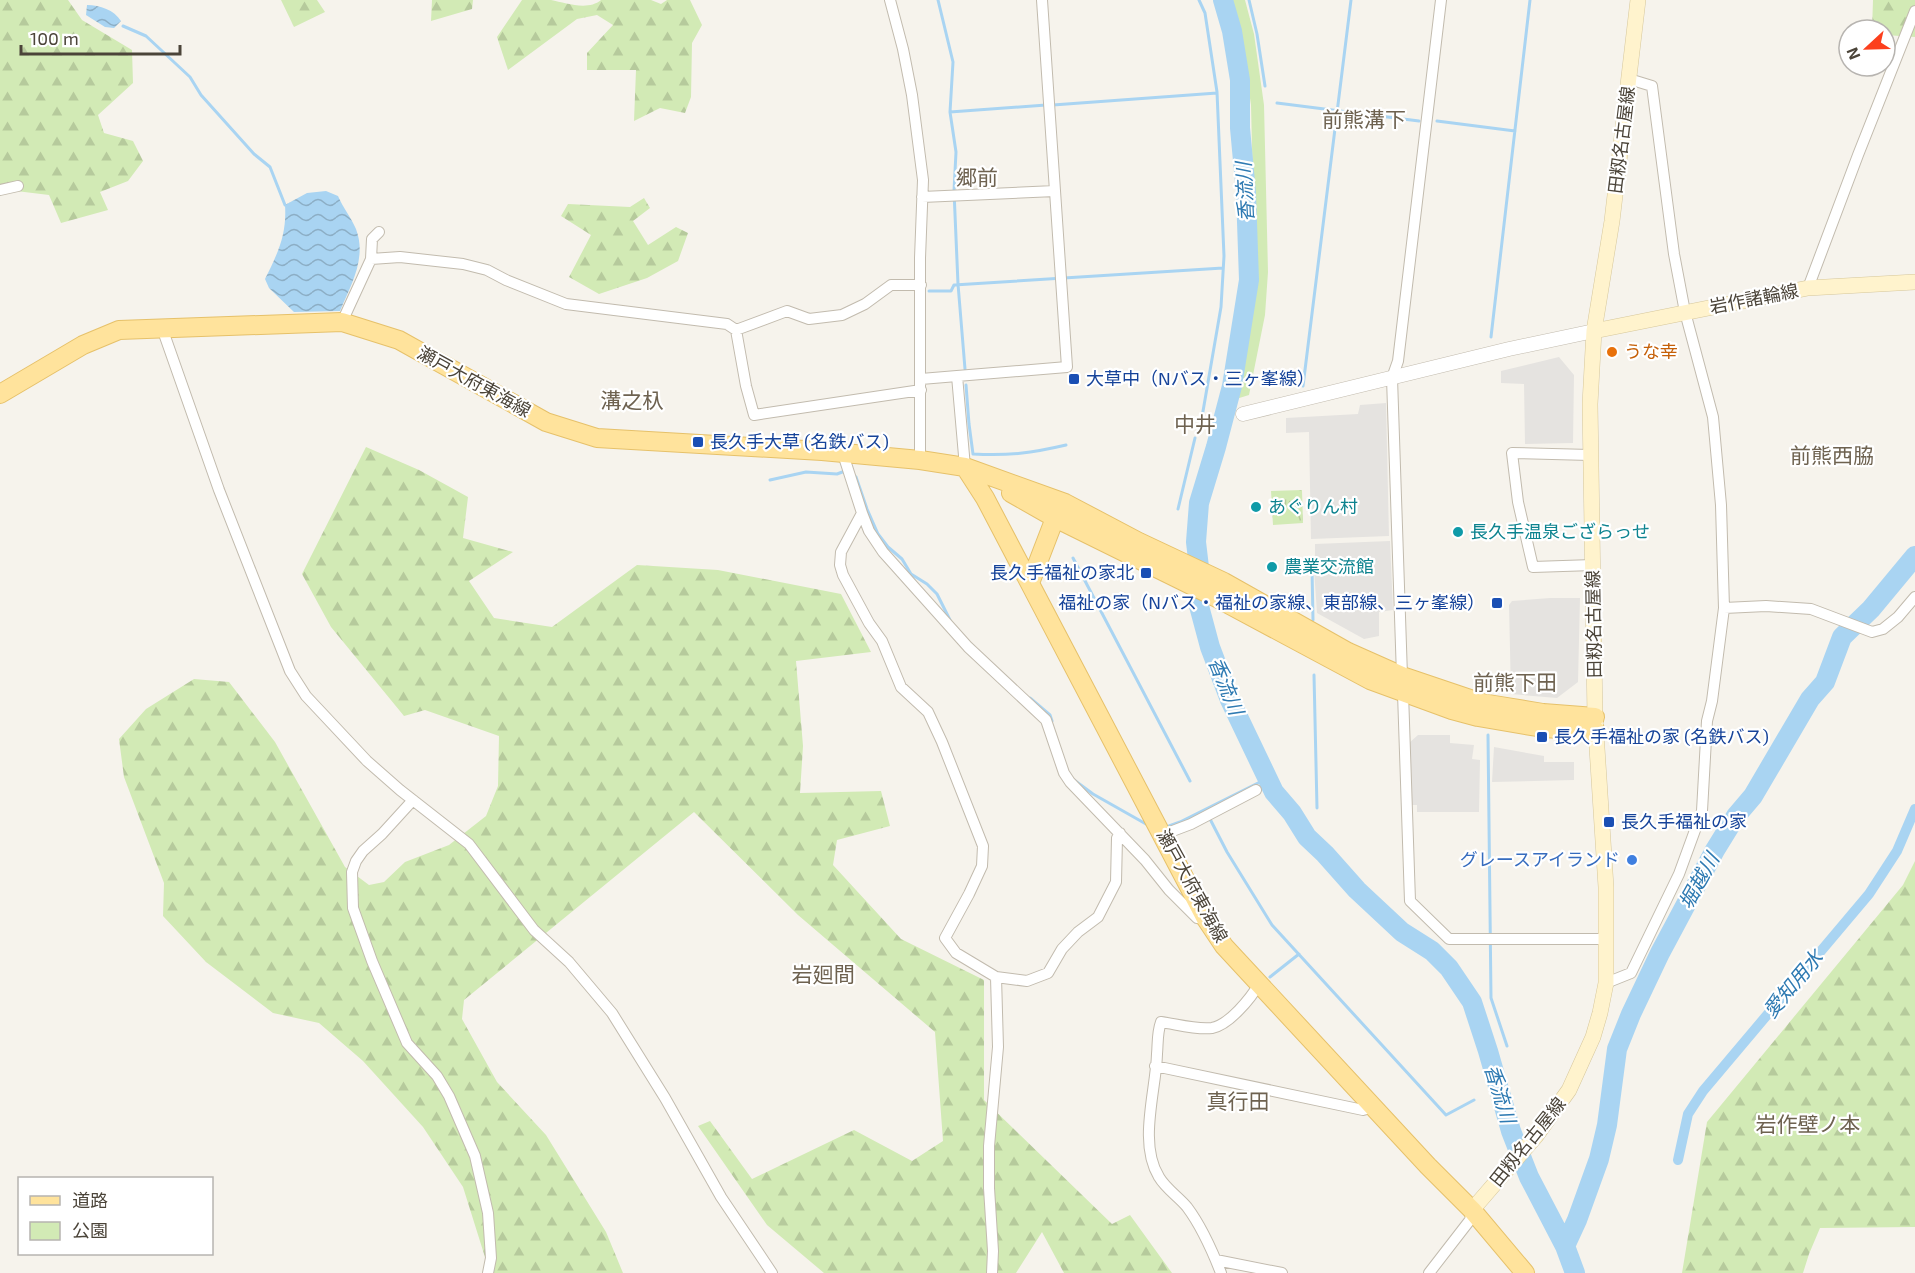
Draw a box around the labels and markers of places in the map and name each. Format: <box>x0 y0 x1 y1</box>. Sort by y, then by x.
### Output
place label: うな幸 <box>1624 340 1678 362</box>
marker: うな幸 <box>1605 345 1619 359</box>
place label: 大草中（Nバス・三ヶ峯線） <box>1086 367 1315 389</box>
marker: 大草中（Nバス・三ヶ峯線） <box>1067 372 1081 386</box>
place label: 長久手大草 (名鉄バス) <box>710 430 889 452</box>
marker: 長久手大草 (名鉄バス) <box>691 435 705 449</box>
place label: あぐりん村 <box>1268 495 1358 517</box>
marker: あぐりん村 <box>1249 500 1263 514</box>
place label: 長久手温泉ござらっせ <box>1470 520 1650 542</box>
marker: 長久手温泉ござらっせ <box>1451 525 1465 539</box>
place label: 農業交流館 <box>1284 555 1374 577</box>
marker: 農業交流館 <box>1265 560 1279 574</box>
place label: 長久手福祉の家北 <box>990 561 1134 583</box>
marker: 長久手福祉の家北 <box>1139 566 1153 580</box>
place label: 福祉の家（Nバス・福祉の家線、東部線、三ヶ峯線） <box>1058 591 1485 613</box>
marker: 福祉の家（Nバス・福祉の家線、東部線、三ヶ峯線） <box>1490 596 1504 610</box>
place label: 長久手福祉の家 (名鉄バス) <box>1554 725 1769 747</box>
marker: 長久手福祉の家 (名鉄バス) <box>1535 730 1549 744</box>
place label: 長久手福祉の家 <box>1621 810 1747 832</box>
marker: 長久手福祉の家 <box>1602 815 1616 829</box>
place label: グレースアイランド <box>1460 848 1620 870</box>
marker: グレースアイランド <box>1625 853 1639 867</box>

